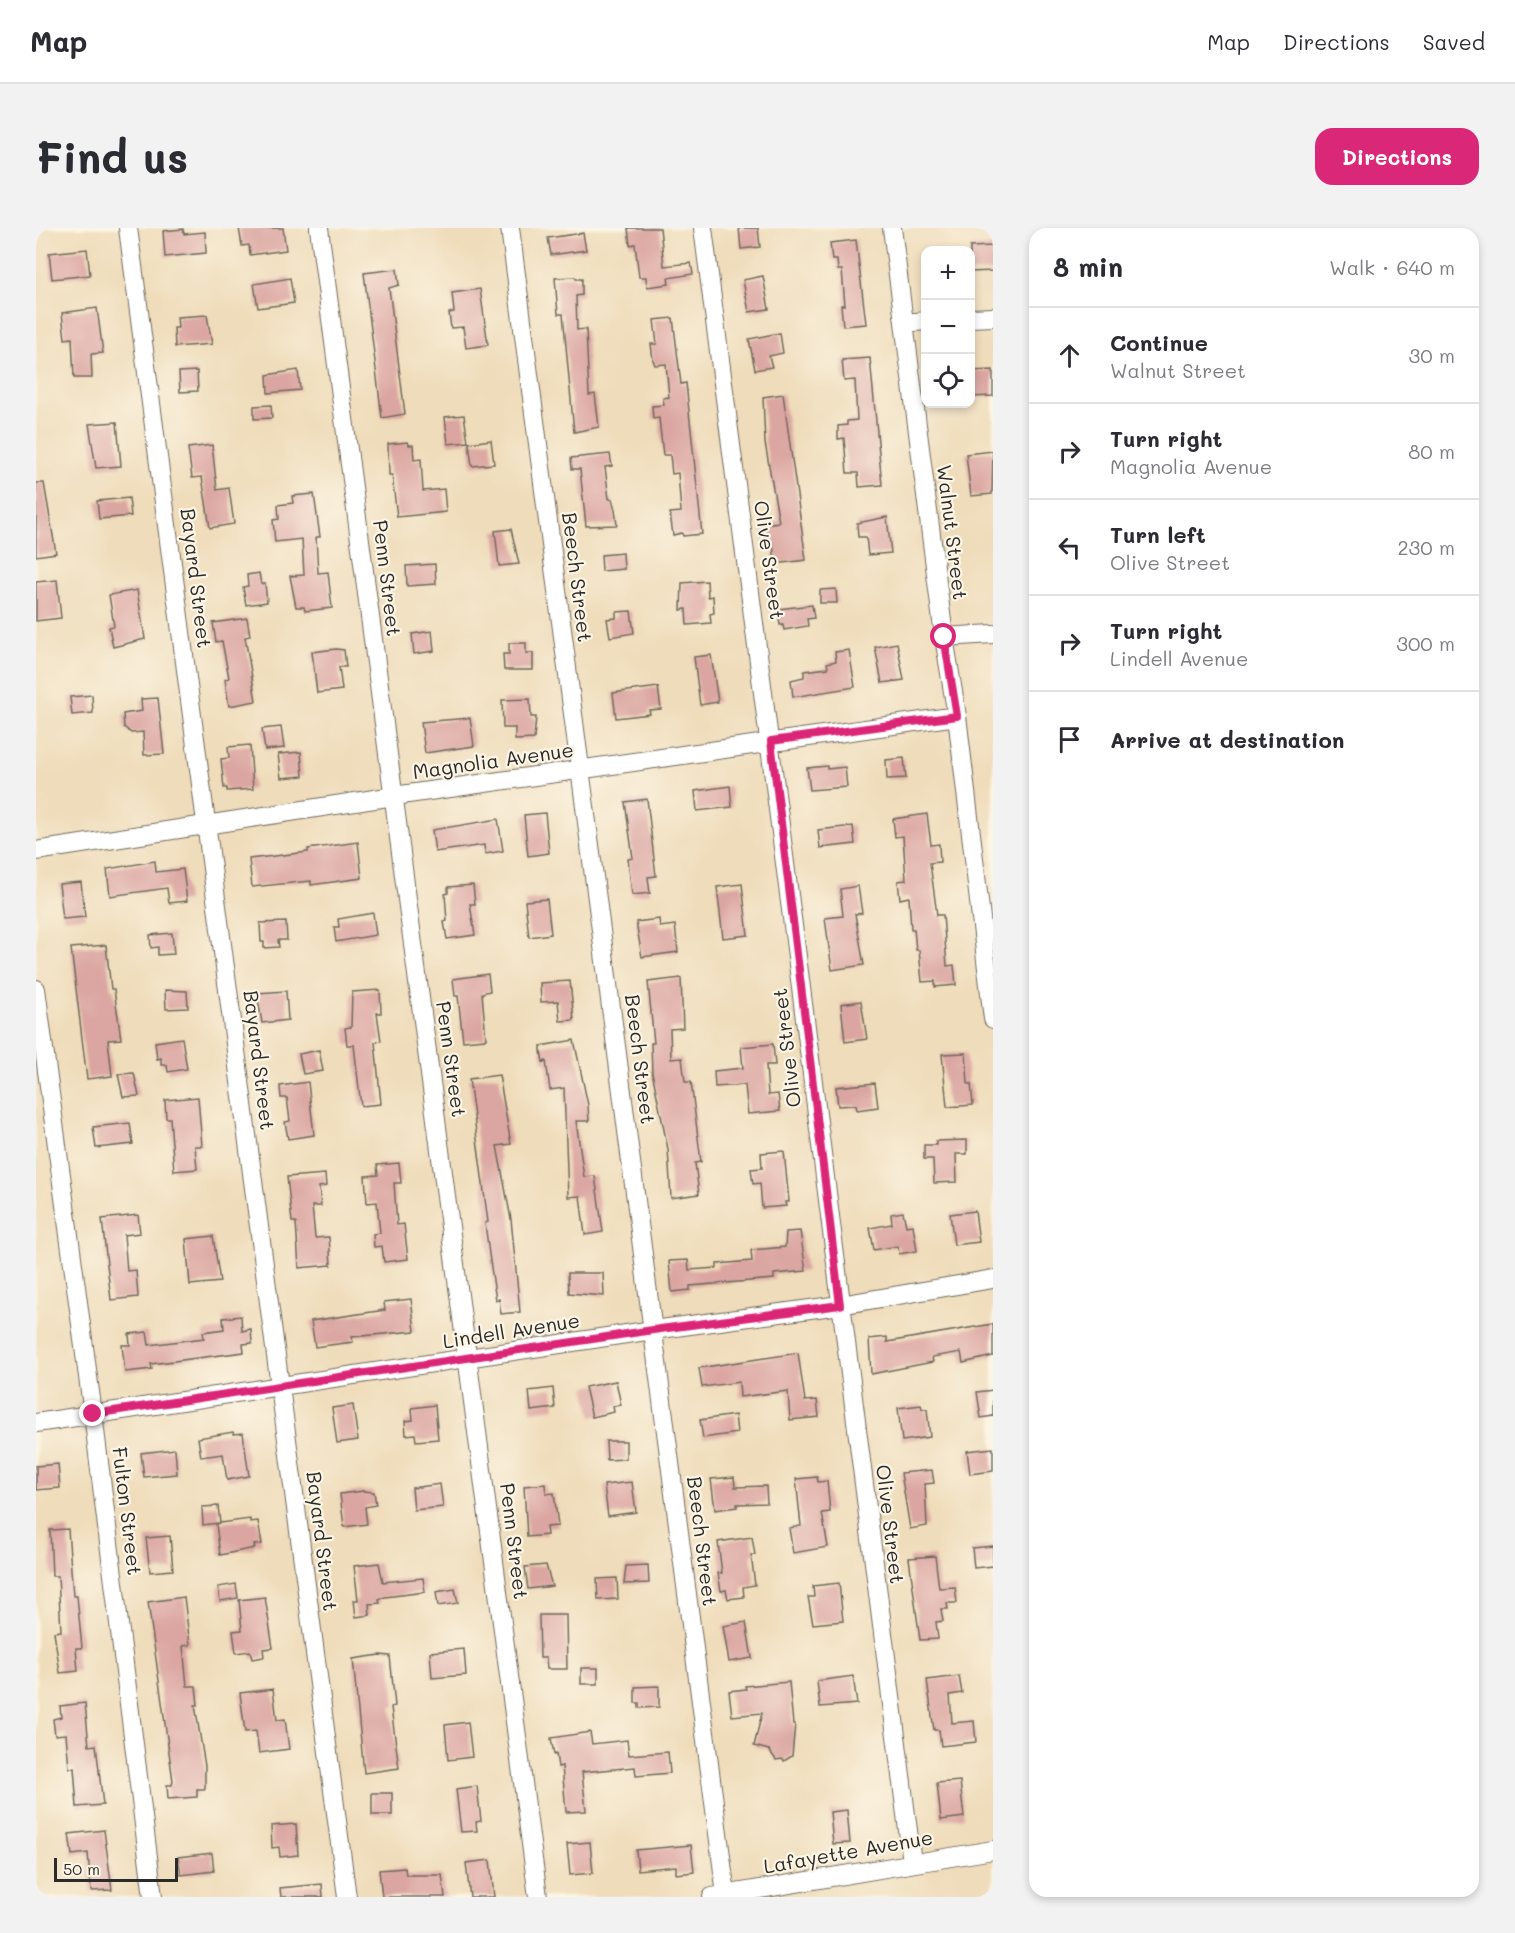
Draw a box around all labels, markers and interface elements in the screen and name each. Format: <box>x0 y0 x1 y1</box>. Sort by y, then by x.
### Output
text: Map <box>30 23 87 59</box>
text: Map <box>1207 28 1250 55</box>
text: Directions <box>1283 28 1390 55</box>
text: Saved <box>1423 28 1485 55</box>
button: Directions <box>1315 128 1479 185</box>
text: Find us <box>36 129 188 184</box>
map controls <box>921 246 975 408</box>
button: + <box>921 246 975 300</box>
text: 8 min <box>1053 250 1123 284</box>
text: Walk · 640 m <box>1329 254 1455 280</box>
button: − <box>921 300 975 354</box>
text: Continue <box>1110 328 1208 357</box>
icon: ahead <box>1053 339 1086 372</box>
text: 30 m <box>1409 342 1455 368</box>
button: locate <box>921 354 975 408</box>
text: Walnut Street <box>1110 357 1246 383</box>
text: Turn right <box>1110 424 1222 453</box>
icon: right <box>1053 435 1086 468</box>
text: 80 m <box>1408 438 1455 464</box>
text: Magnolia Avenue <box>1110 453 1272 479</box>
street label: Walnut Street <box>932 463 974 601</box>
street label: Olive Street <box>749 499 791 621</box>
street label: Bayard Street <box>176 507 218 649</box>
street label: Beech Street <box>557 511 599 643</box>
street label: Penn Street <box>368 518 408 638</box>
text: Turn left <box>1110 520 1206 549</box>
icon: left <box>1053 531 1086 564</box>
text: 230 m <box>1397 534 1455 560</box>
text: Olive Street <box>1110 549 1230 575</box>
text: Turn right <box>1110 616 1222 645</box>
route start <box>930 623 956 649</box>
icon: right <box>1053 627 1086 660</box>
text: 300 m <box>1396 630 1455 656</box>
text: Lindell Avenue <box>1110 645 1248 671</box>
icon: arrive <box>1053 723 1086 756</box>
text: Arrive at destination <box>1110 725 1345 754</box>
street label: Magnolia Avenue <box>411 736 575 784</box>
street label: Olive Street <box>766 987 806 1109</box>
street label: Bayard Street <box>239 989 281 1131</box>
street label: Beech Street <box>620 993 662 1125</box>
street label: Penn Street <box>431 999 473 1119</box>
street label: Lindell Avenue <box>441 1306 581 1354</box>
route end <box>79 1400 105 1426</box>
street label: Fulton Street <box>107 1445 149 1577</box>
street label: Olive Street <box>871 1463 911 1585</box>
street label: Bayard Street <box>302 1470 344 1612</box>
street label: Beech Street <box>682 1475 724 1607</box>
street label: Penn Street <box>495 1481 535 1601</box>
street label: Lafayette Avenue <box>761 1823 935 1879</box>
scale bar <box>54 1855 178 1882</box>
text: 50 m <box>63 1858 100 1879</box>

